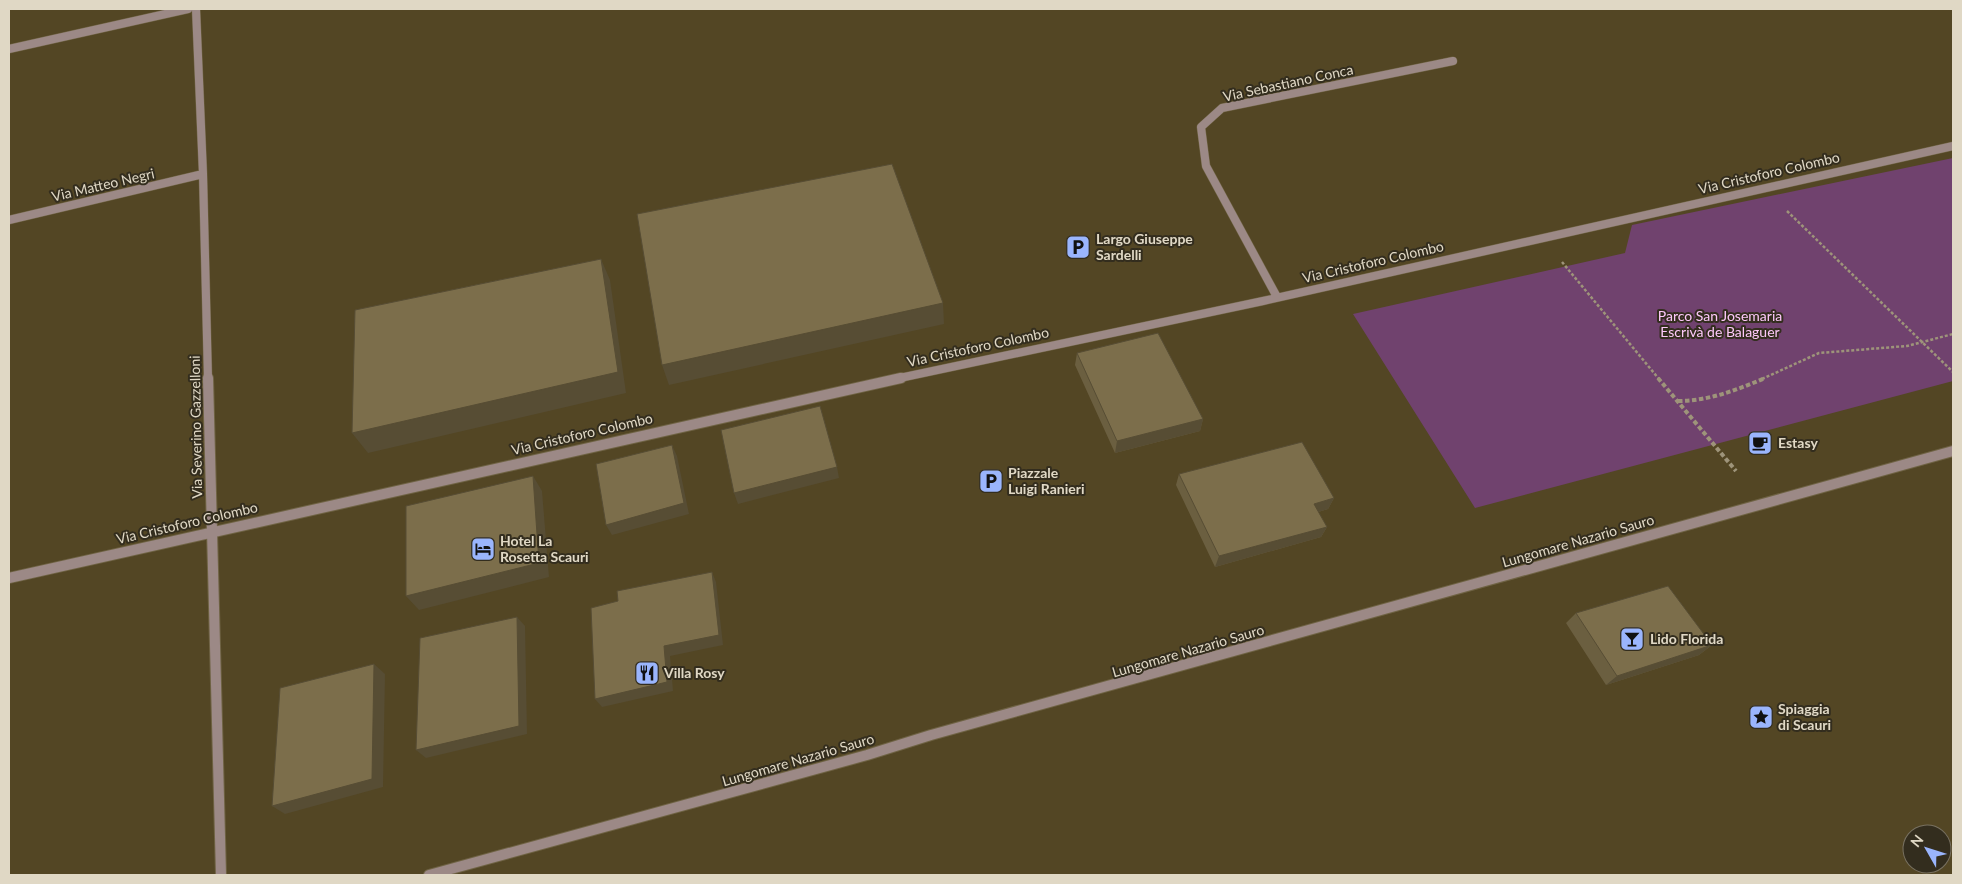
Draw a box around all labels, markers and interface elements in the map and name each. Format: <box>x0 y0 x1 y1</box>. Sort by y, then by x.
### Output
street label: Via Sebastiano Conca <box>1221 60 1355 105</box>
street label: Via Cristoforo Colombo <box>1697 148 1841 197</box>
street label: Via Matteo Negri <box>50 164 156 205</box>
place label: Largo Giuseppe Sardelli <box>1096 230 1193 263</box>
parking icon: Largo Giuseppe Sardelli <box>1065 234 1091 260</box>
street label: Via Cristoforo Colombo <box>1301 237 1445 286</box>
park label: Parco San Josemaria Escrivà de Balaguer <box>1658 307 1782 340</box>
street label: Via Cristoforo Colombo <box>905 323 1050 370</box>
street label: Via Severino Gazzelloni <box>186 355 205 499</box>
street label: Via Cristoforo Colombo <box>510 409 654 458</box>
cafe icon: Estasy <box>1747 430 1773 456</box>
place label: Estasy <box>1778 434 1818 451</box>
place label: Piazzale Luigi Ranieri <box>1008 464 1084 497</box>
parking icon: Piazzale Luigi Ranieri <box>978 468 1004 494</box>
street label: Via Cristoforo Colombo <box>115 498 259 547</box>
street label: Lungomare Nazario Sauro <box>1500 511 1656 570</box>
place label: Hotel La Rosetta Scauri <box>500 532 589 565</box>
hotel icon: Hotel La Rosetta Scauri <box>470 536 496 562</box>
street label: Lungomare Nazario Sauro <box>1110 621 1266 680</box>
bar icon: Lido Florida <box>1619 626 1645 652</box>
place label: Lido Florida <box>1650 630 1723 647</box>
restaurant icon: Villa Rosy <box>634 660 660 686</box>
place label: Villa Rosy <box>663 664 725 681</box>
place label: Spiaggia di Scauri <box>1778 700 1831 733</box>
place icon: Spiaggia di Scauri <box>1748 704 1774 730</box>
street label: Lungomare Nazario Sauro <box>720 730 876 789</box>
north arrow <box>1902 824 1952 874</box>
text: N <box>1907 831 1927 850</box>

